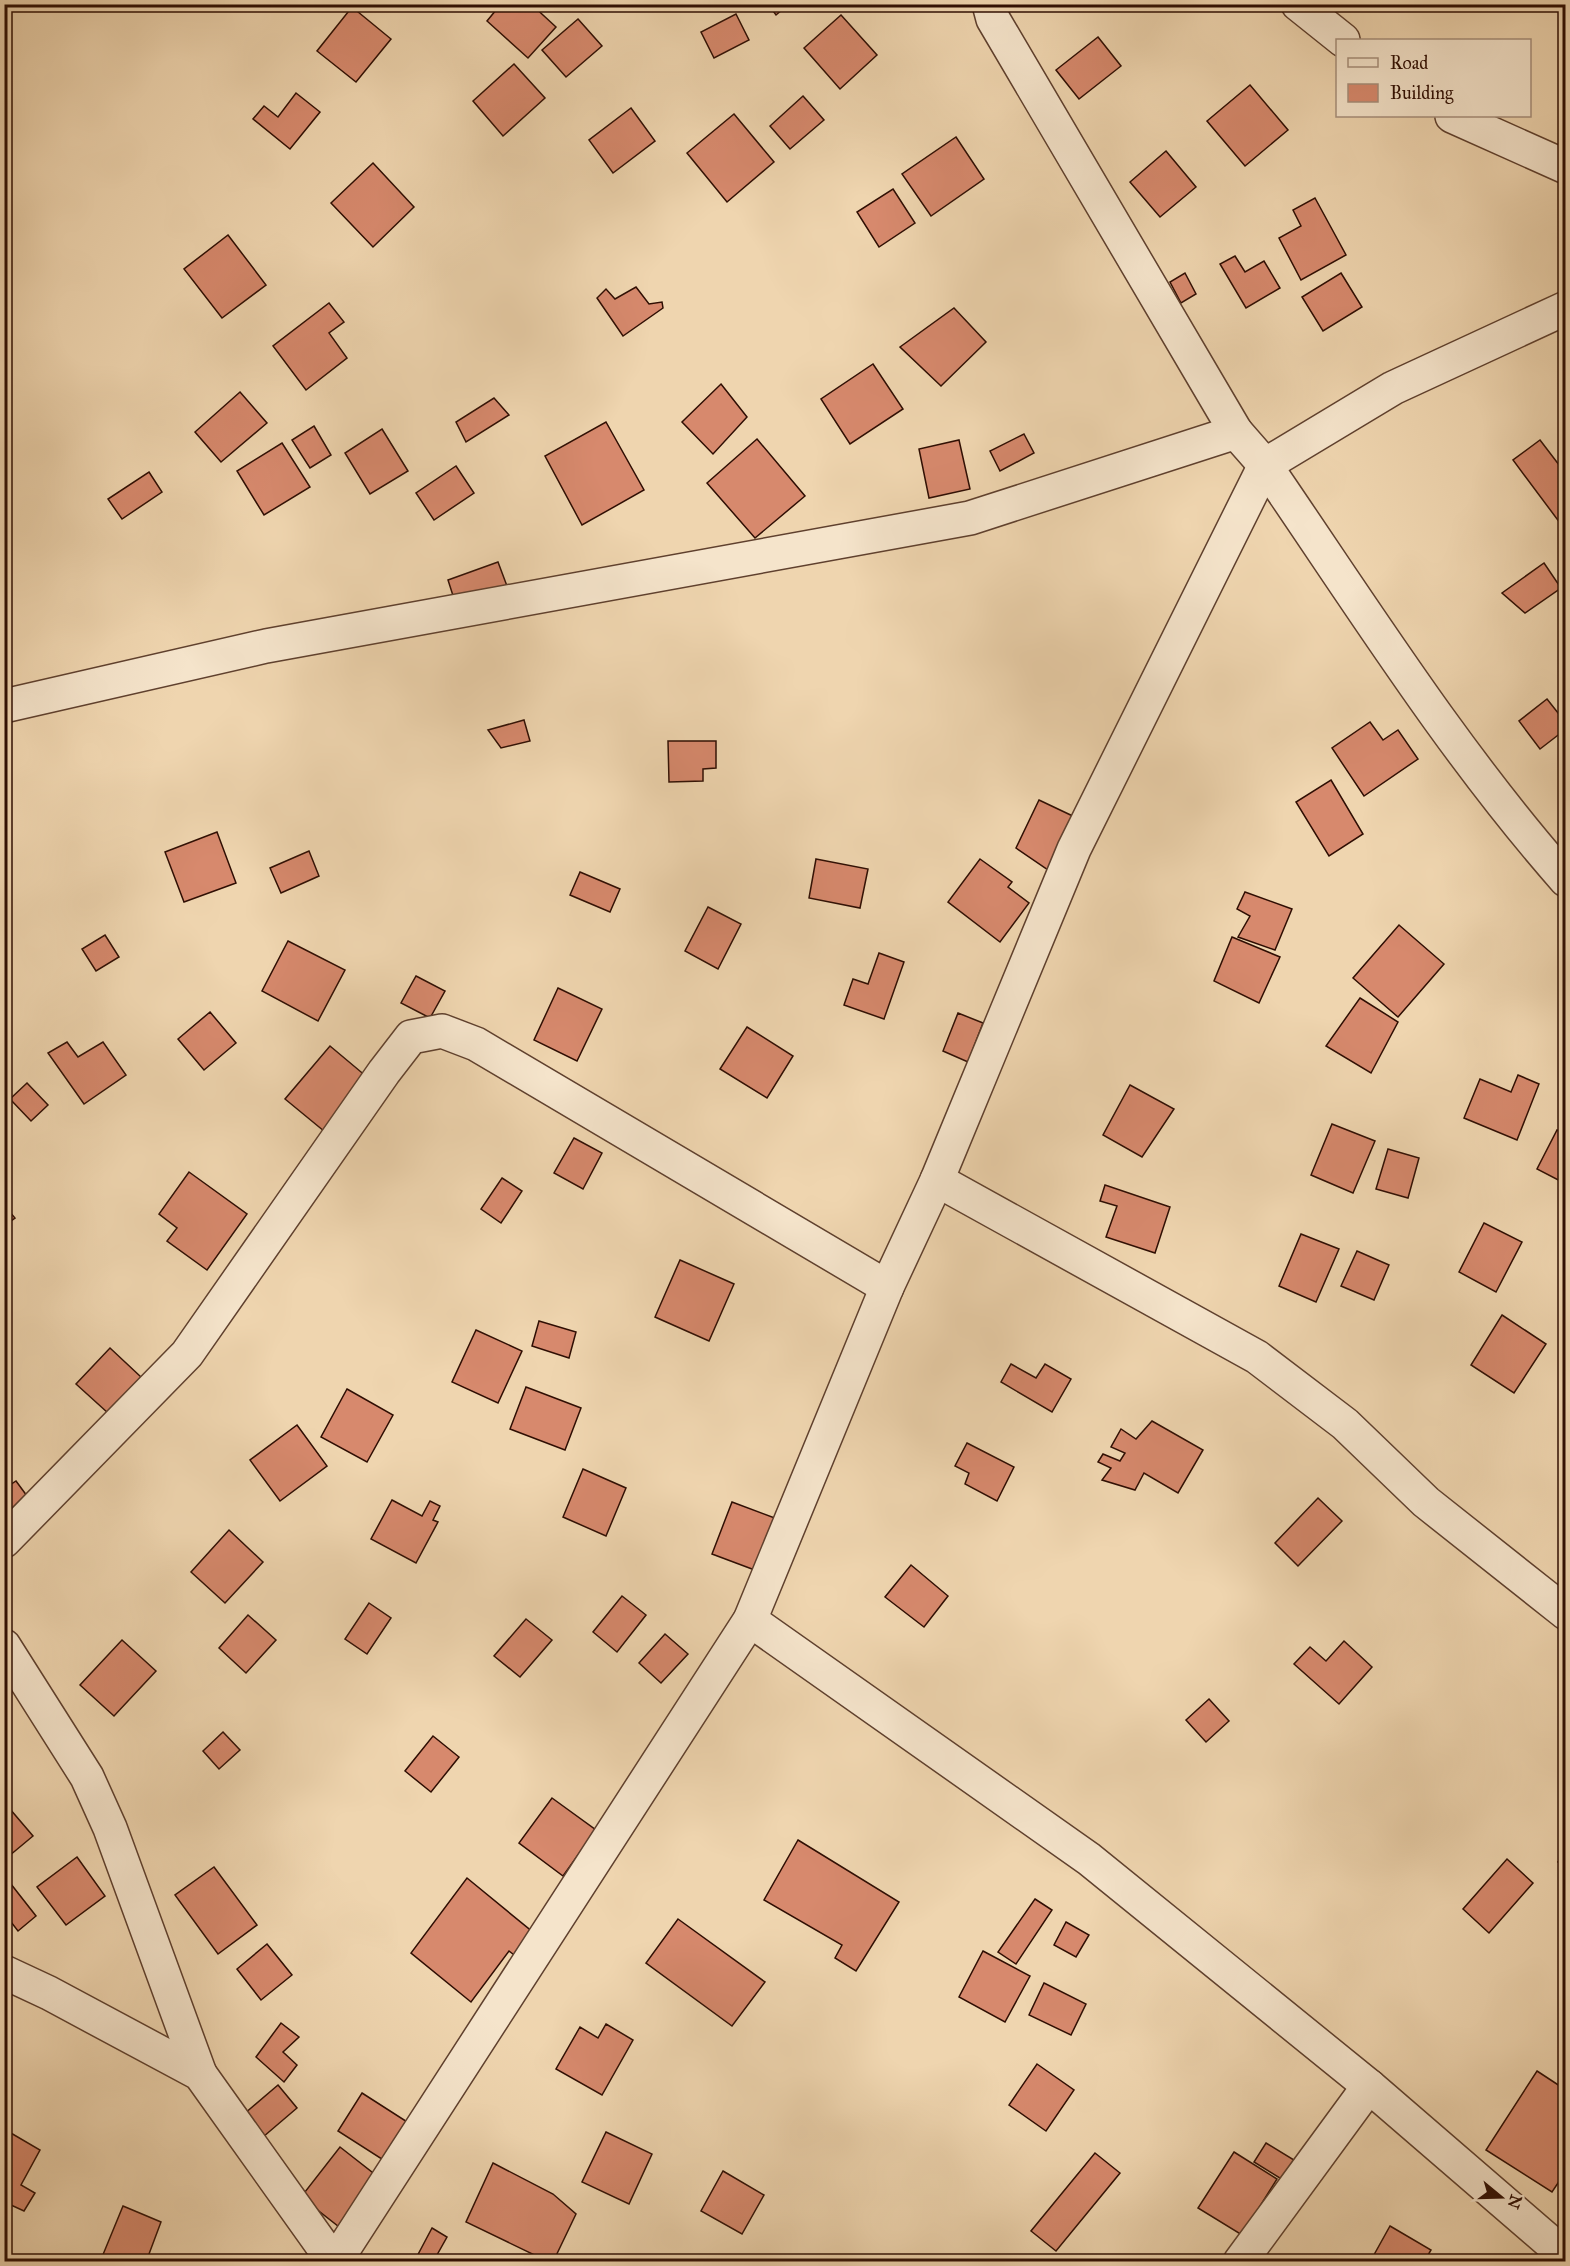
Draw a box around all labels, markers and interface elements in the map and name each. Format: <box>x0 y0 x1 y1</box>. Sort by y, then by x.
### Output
legend <box>1336 39 1531 117</box>
text: Road <box>1390 52 1428 74</box>
text: Building <box>1390 82 1454 105</box>
north arrow <box>1471 2167 1531 2227</box>
text: N <box>1503 2192 1526 2212</box>

